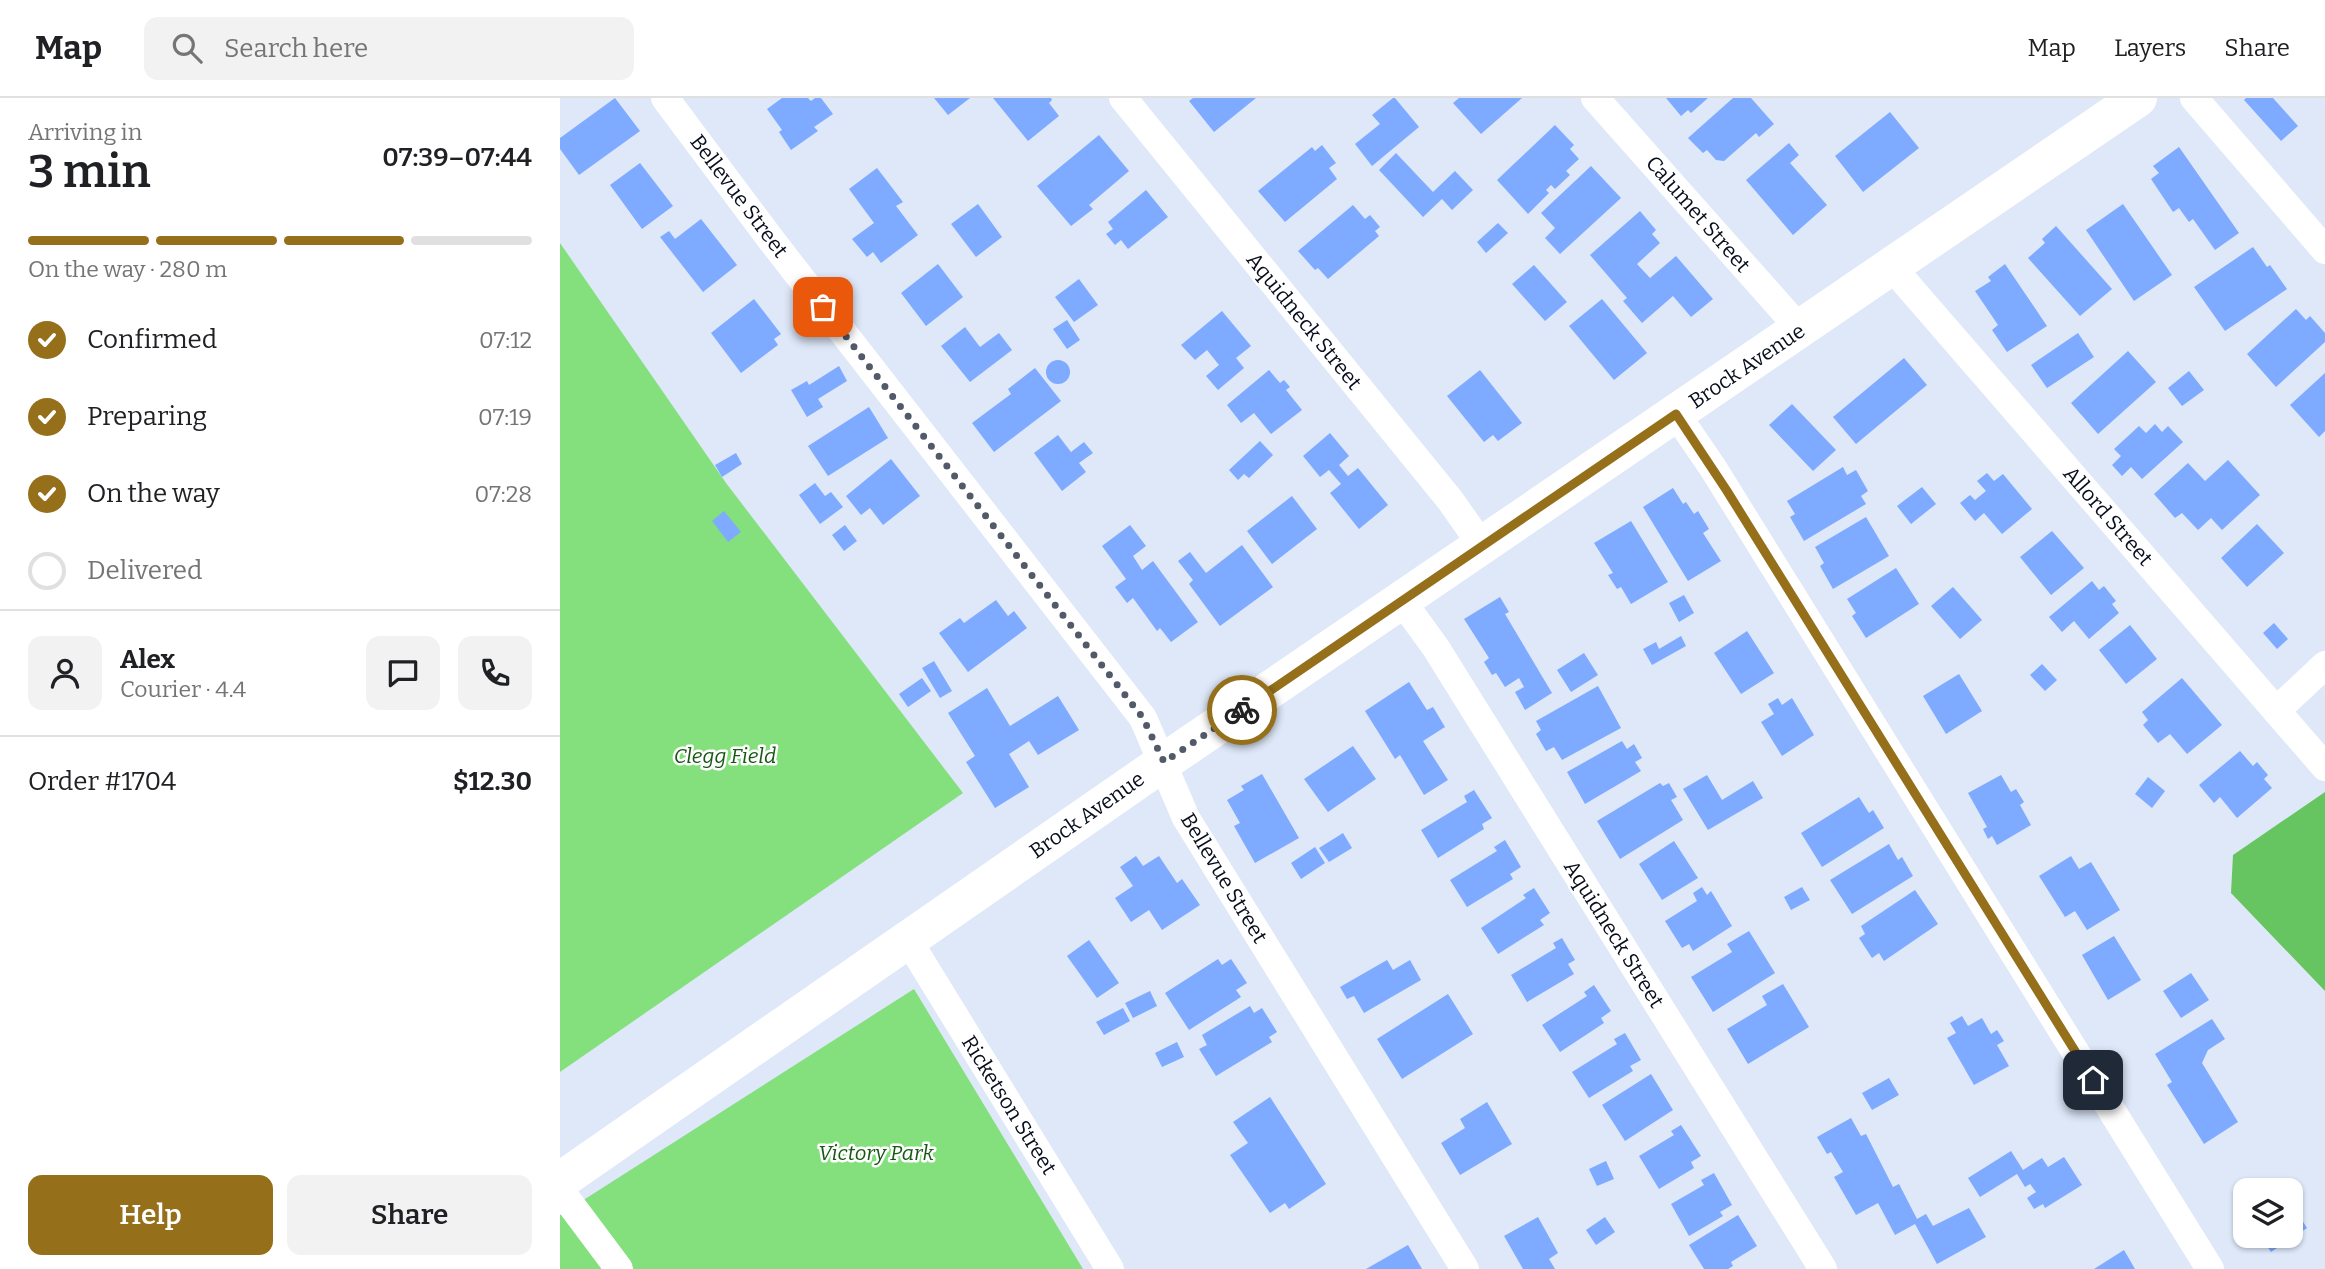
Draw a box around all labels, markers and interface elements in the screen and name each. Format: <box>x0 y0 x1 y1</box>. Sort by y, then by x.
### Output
search box <box>144 17 634 80</box>
text: Map <box>35 28 102 68</box>
icon: search <box>168 29 206 67</box>
text: Search here <box>224 33 368 64</box>
text: Map <box>2028 34 2076 62</box>
text: Layers <box>2114 34 2186 62</box>
text: Share <box>2224 34 2290 62</box>
text: Arriving in <box>28 118 142 146</box>
street label: Bellevue Street <box>684 129 794 263</box>
text: 07:39–07:44 <box>382 142 532 173</box>
text: 3 min <box>28 144 151 199</box>
street label: Calumet Street <box>1640 150 1756 278</box>
street label: Aquidneck Street <box>1241 247 1367 395</box>
text: On the way · 280 m <box>28 255 227 283</box>
pin <box>793 277 853 337</box>
icon: bag <box>804 288 842 326</box>
street label: Brock Avenue <box>1684 318 1810 414</box>
icon: check <box>28 321 66 359</box>
text: Confirmed <box>87 324 217 355</box>
text: 07:12 <box>479 326 532 354</box>
icon: check <box>28 398 66 436</box>
text: Preparing <box>87 401 207 432</box>
text: 07:19 <box>478 403 532 431</box>
street label: Allord Street <box>2058 461 2159 571</box>
icon: check <box>28 475 66 513</box>
text: On the way <box>87 478 220 509</box>
text: 07:28 <box>475 480 532 508</box>
text: Delivered <box>87 555 202 586</box>
button: person <box>28 636 102 710</box>
button: chat <box>366 636 440 710</box>
button: phone <box>458 636 532 710</box>
text: Alex <box>120 644 175 675</box>
text: Courier · 4.4 <box>120 675 246 703</box>
courier <box>1207 675 1277 745</box>
icon: bike <box>1223 691 1261 729</box>
park label: Clegg Field <box>674 743 776 769</box>
text: Order #1704 <box>28 766 176 797</box>
text: $12.30 <box>453 766 532 797</box>
street label: Brock Avenue <box>1025 766 1149 864</box>
street label: Bellevue Street <box>1175 808 1273 948</box>
street label: Aquidneck Street <box>1558 855 1670 1013</box>
street label: Ricketson Street <box>956 1031 1062 1180</box>
pin <box>2063 1050 2123 1110</box>
icon: home <box>2074 1061 2112 1099</box>
park label: Victory Park <box>818 1140 934 1166</box>
button: Help <box>28 1175 273 1255</box>
button: Share <box>287 1175 532 1255</box>
map controls <box>2233 1178 2303 1248</box>
button: layers <box>2233 1178 2303 1248</box>

